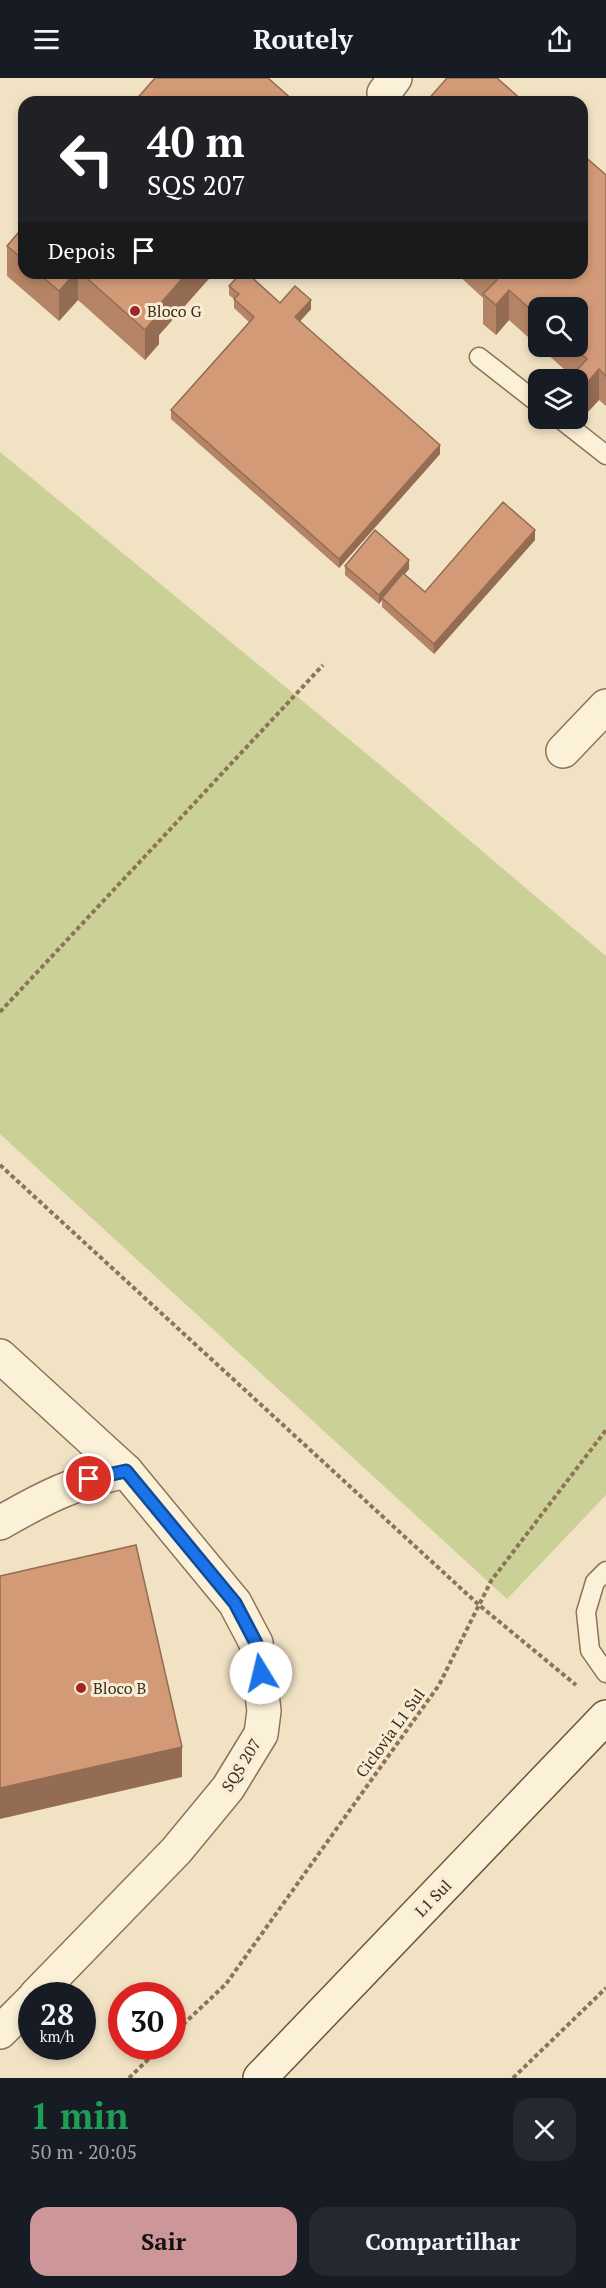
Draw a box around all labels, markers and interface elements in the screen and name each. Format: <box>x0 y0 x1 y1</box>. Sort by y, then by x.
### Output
text: Routely <box>253 21 353 57</box>
icon: menu <box>30 23 63 56</box>
icon: share <box>543 23 576 56</box>
text: 40 m <box>147 113 245 169</box>
icon: left <box>48 120 126 198</box>
text: SQS 207 <box>147 167 246 203</box>
icon: arrive <box>127 234 160 267</box>
text: Depois <box>48 236 115 265</box>
map controls <box>528 297 588 429</box>
button: search <box>528 297 588 357</box>
place label: Bloco G <box>147 300 201 322</box>
marker: Bloco G <box>128 304 142 318</box>
button: layers <box>528 369 588 429</box>
pin <box>63 1453 114 1504</box>
icon: arrive <box>72 1462 105 1495</box>
position arrow <box>229 1641 293 1705</box>
place label: Bloco B <box>93 1677 146 1699</box>
marker: Bloco B <box>74 1681 88 1695</box>
street label: Ciclovia L1 Sul <box>350 1684 430 1782</box>
street label: SQS 207 <box>216 1734 266 1796</box>
street label: L1 Sul <box>410 1874 456 1921</box>
speed limit sign: 30 <box>108 1982 186 2060</box>
text: 28 <box>40 1994 74 2034</box>
text: km/h <box>40 2026 74 2046</box>
text: 1 min <box>30 2092 128 2139</box>
button: close <box>513 2098 576 2161</box>
text: 50 m · 20:05 <box>30 2138 137 2165</box>
button: Sair <box>30 2207 297 2276</box>
button: Compartilhar <box>309 2207 576 2276</box>

